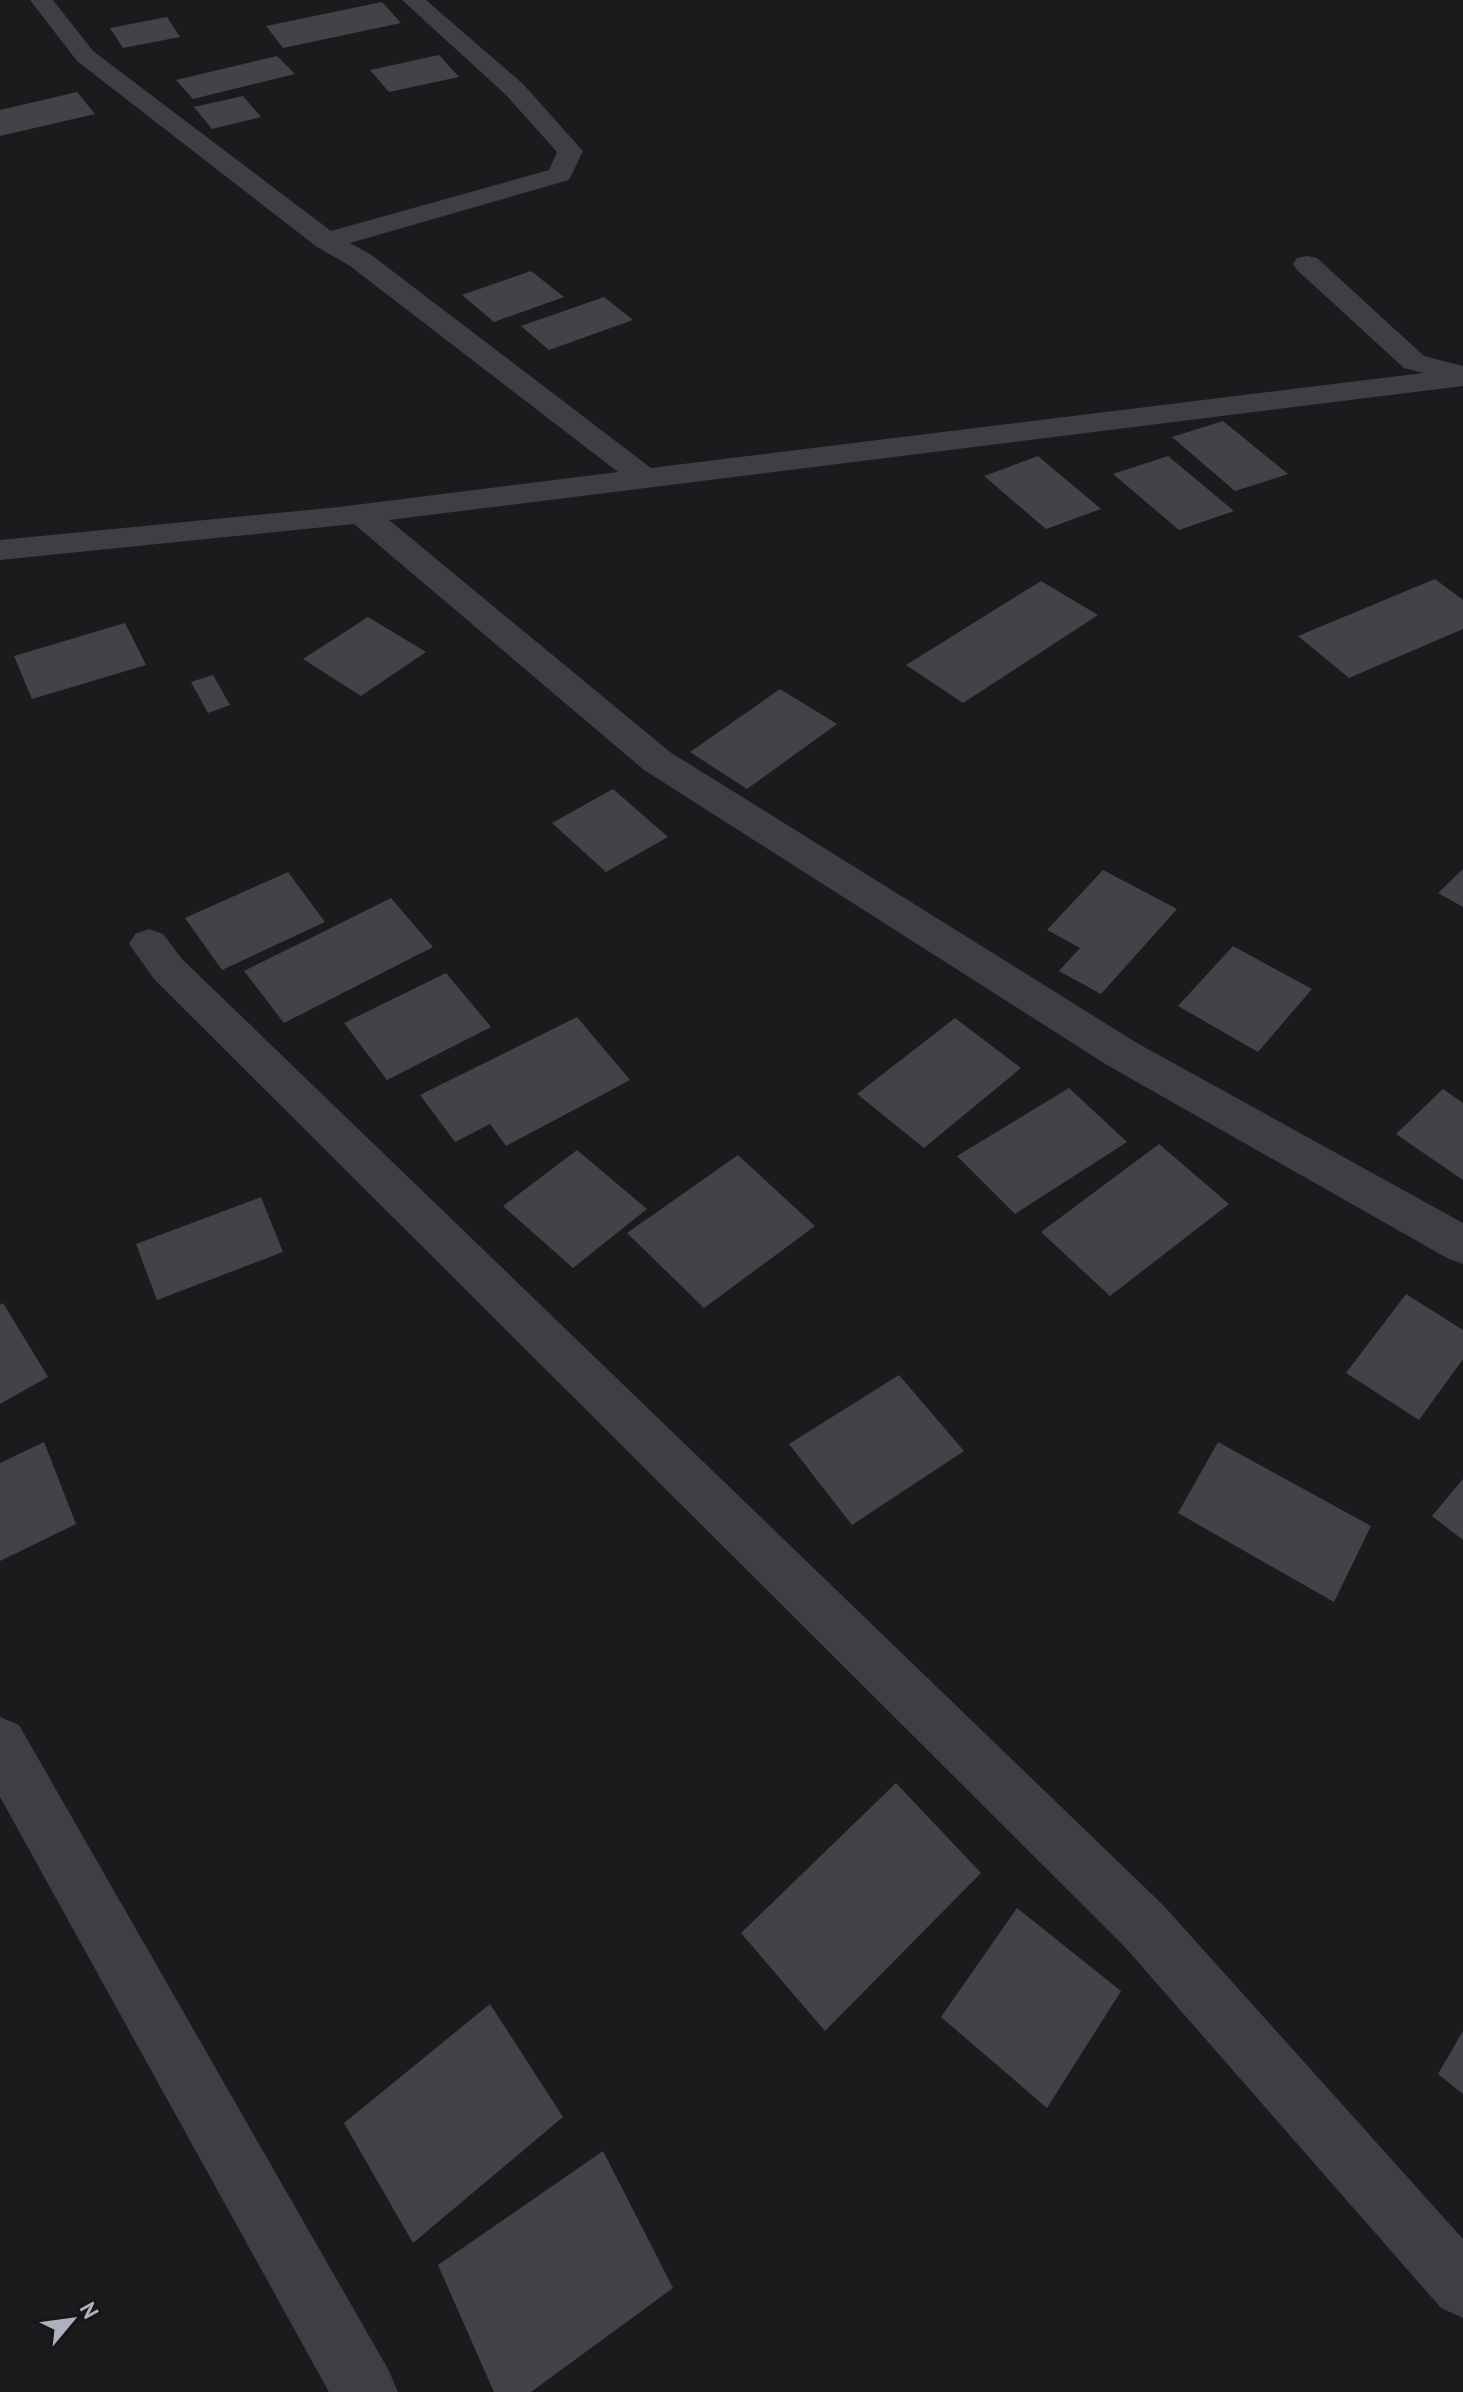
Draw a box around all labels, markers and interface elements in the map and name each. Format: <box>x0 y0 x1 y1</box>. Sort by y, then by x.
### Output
north arrow <box>32 2280 112 2360</box>
text: N <box>74 2297 105 2323</box>

